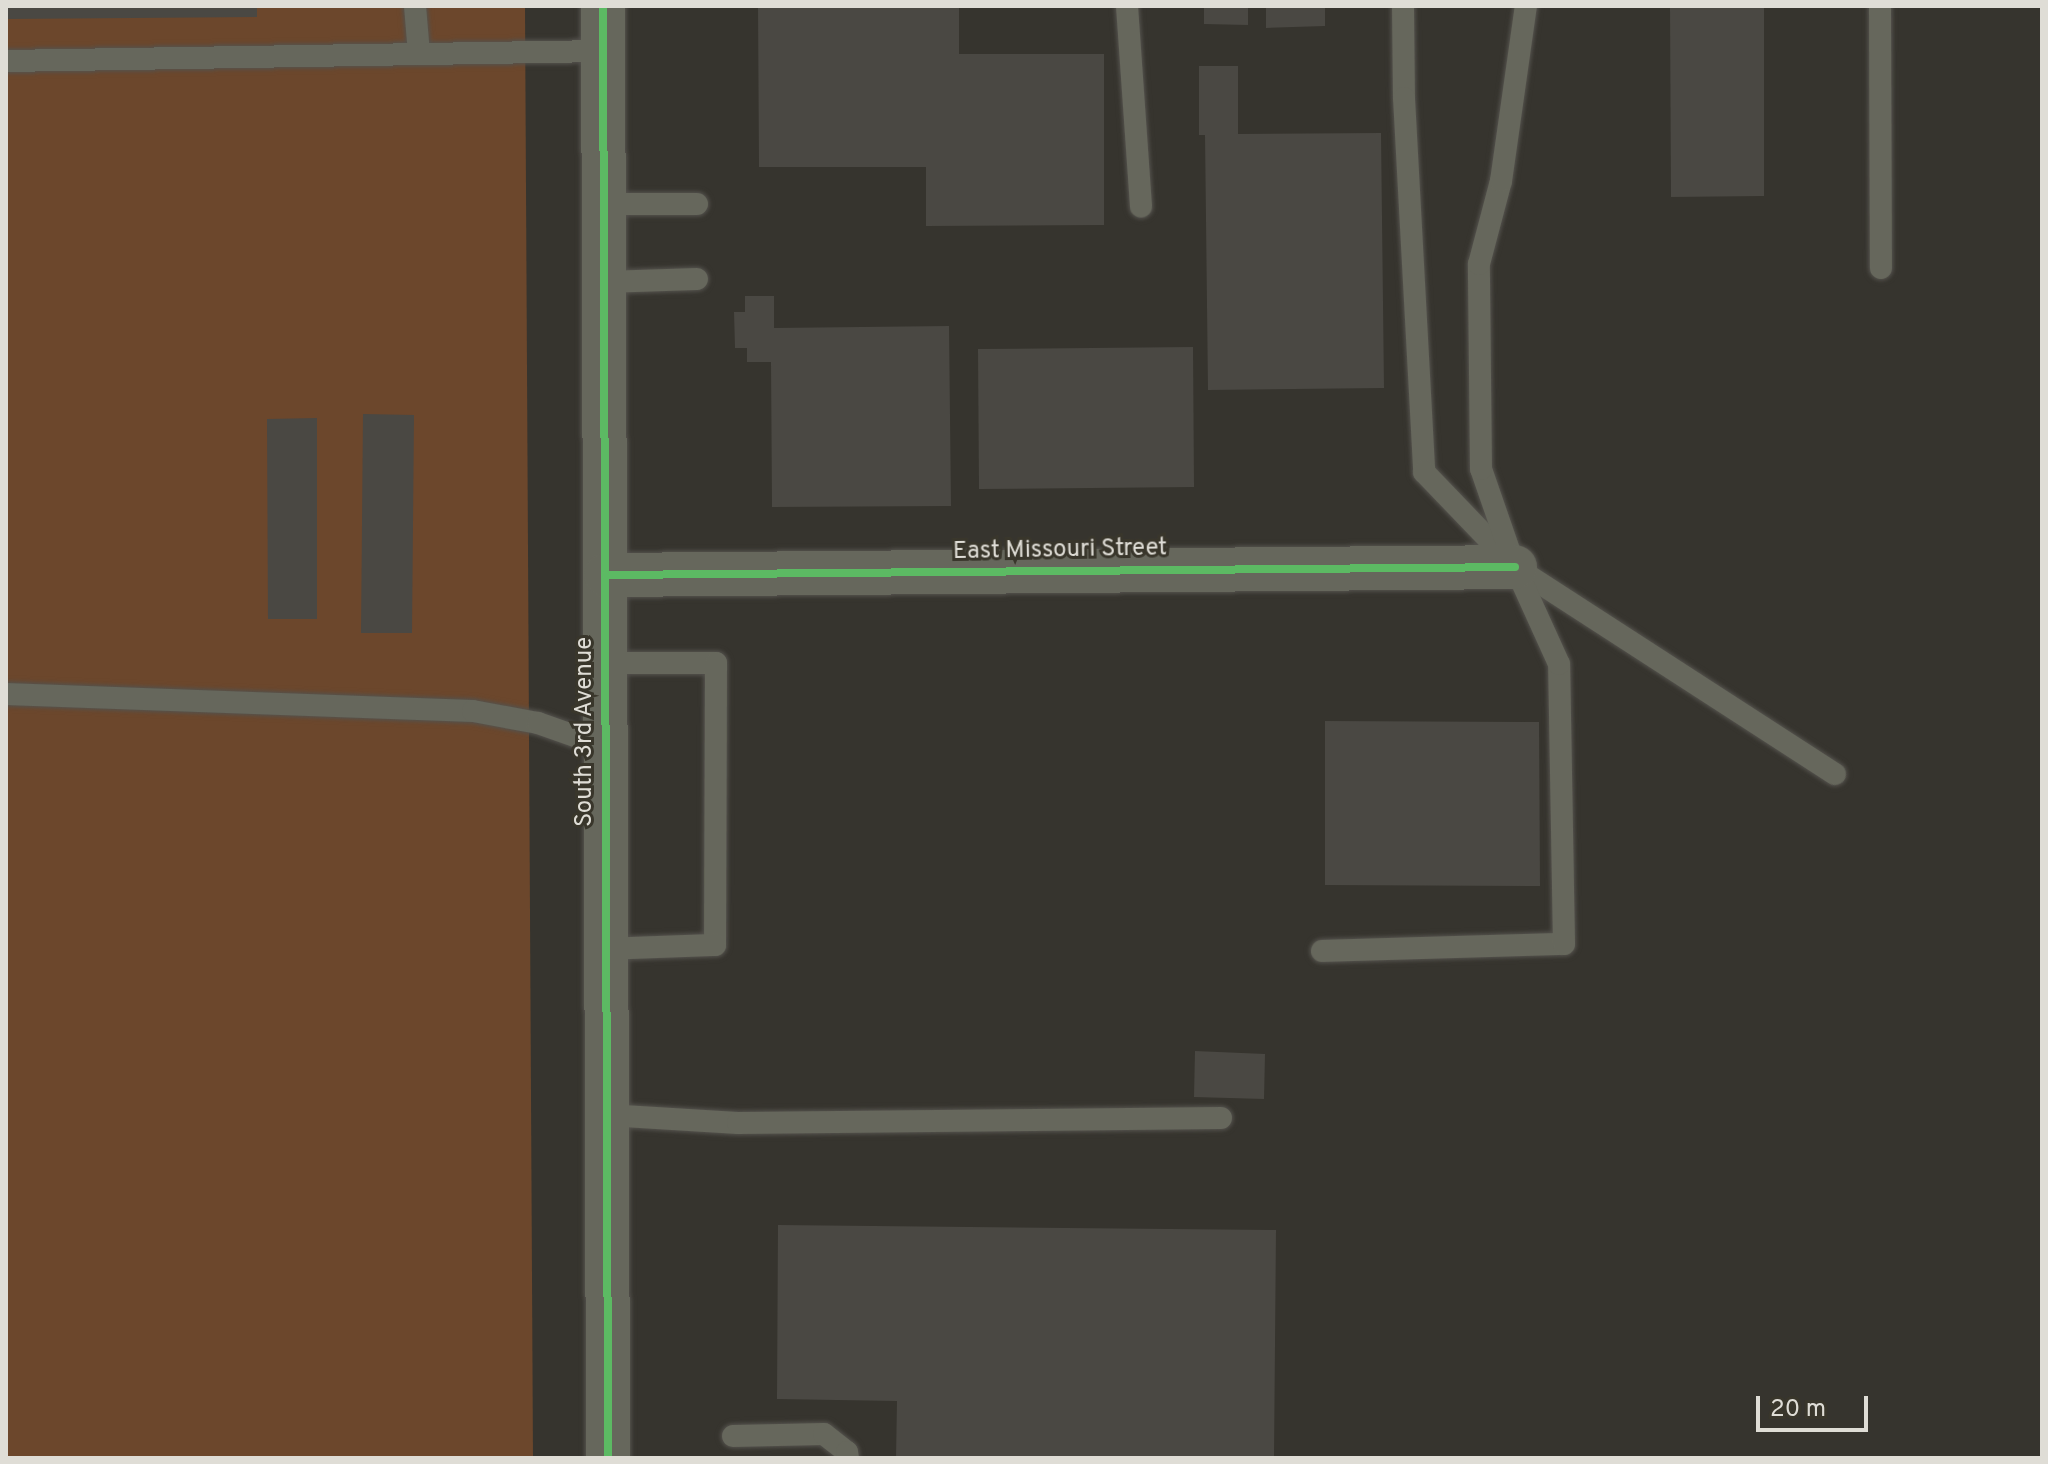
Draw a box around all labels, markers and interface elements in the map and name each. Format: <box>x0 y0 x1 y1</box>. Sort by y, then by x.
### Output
street label: East Missouri Street <box>953 535 1167 567</box>
street label: South 3rd Avenue <box>572 636 600 828</box>
scale bar <box>1760 1380 1872 1430</box>
text: 20 m <box>1770 1395 1826 1425</box>

